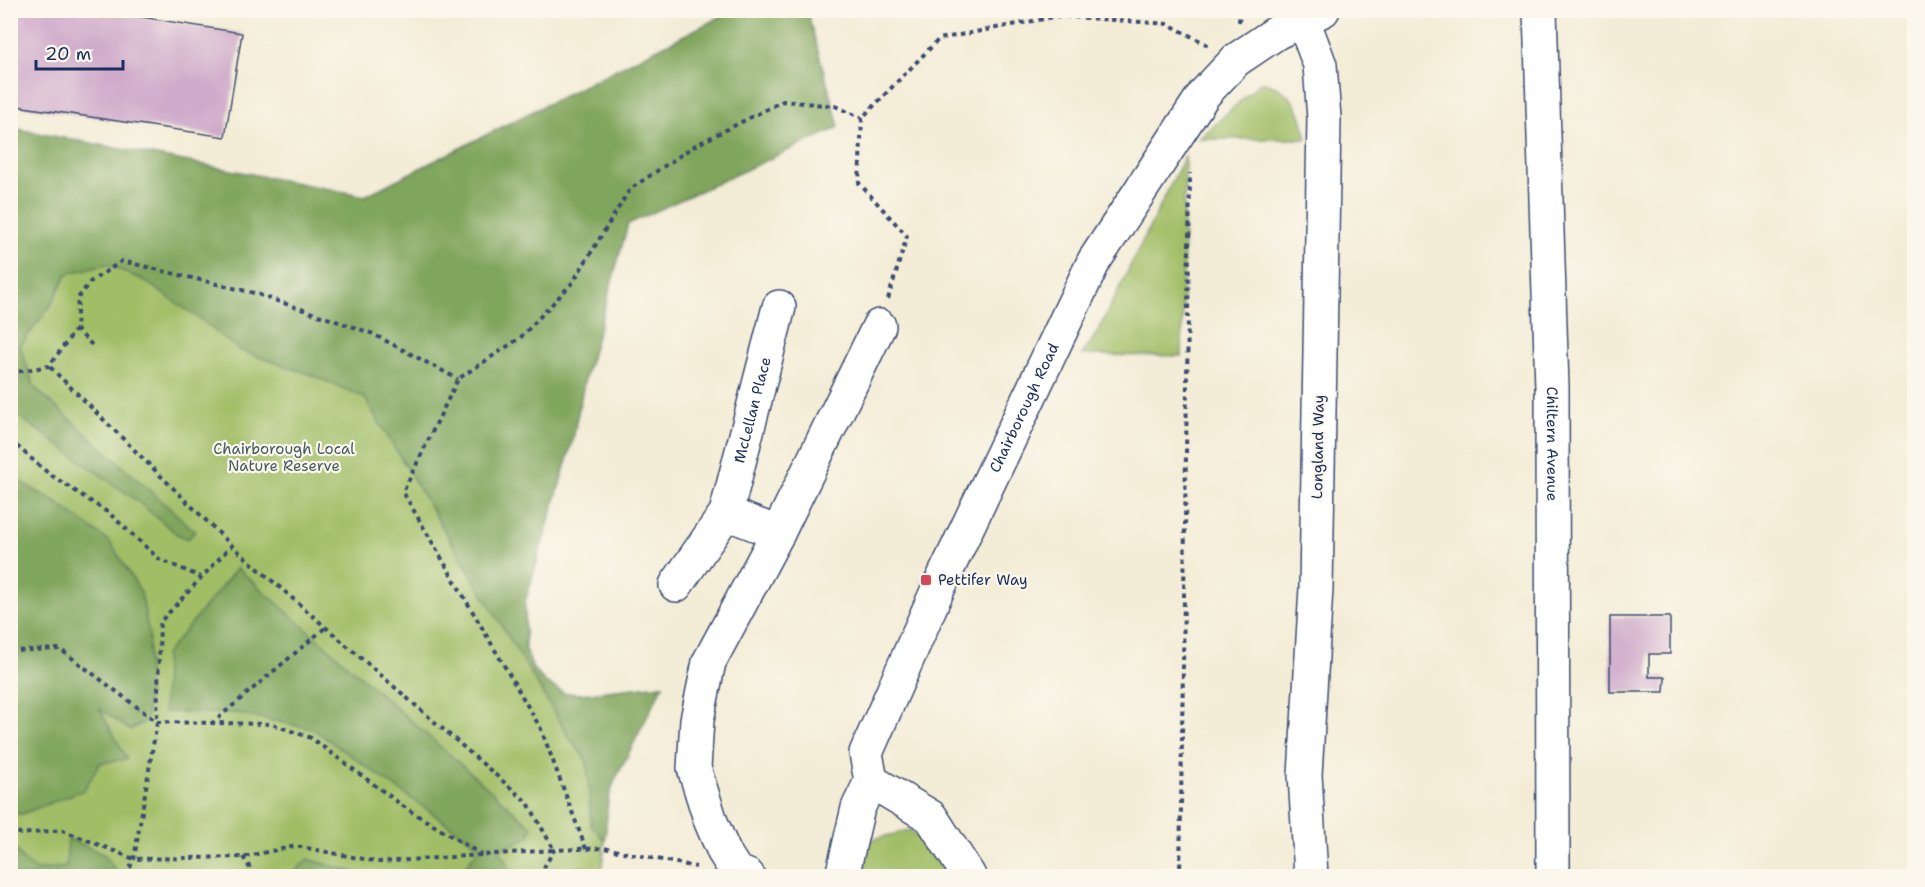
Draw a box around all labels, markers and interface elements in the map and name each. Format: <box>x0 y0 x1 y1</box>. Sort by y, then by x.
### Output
scale bar <box>36 33 123 71</box>
text: 20 m <box>45 42 91 66</box>
street label: Chairborough Road <box>985 339 1064 476</box>
street label: McLellan Place <box>729 355 776 465</box>
street label: Chiltern Avenue <box>1542 386 1562 501</box>
street label: Longland Way <box>1307 395 1329 499</box>
park label: Chairborough Local Nature Reserve <box>213 439 355 476</box>
place label: Pettifer Way <box>938 570 1028 590</box>
marker: Pettifer Way <box>919 573 933 587</box>

